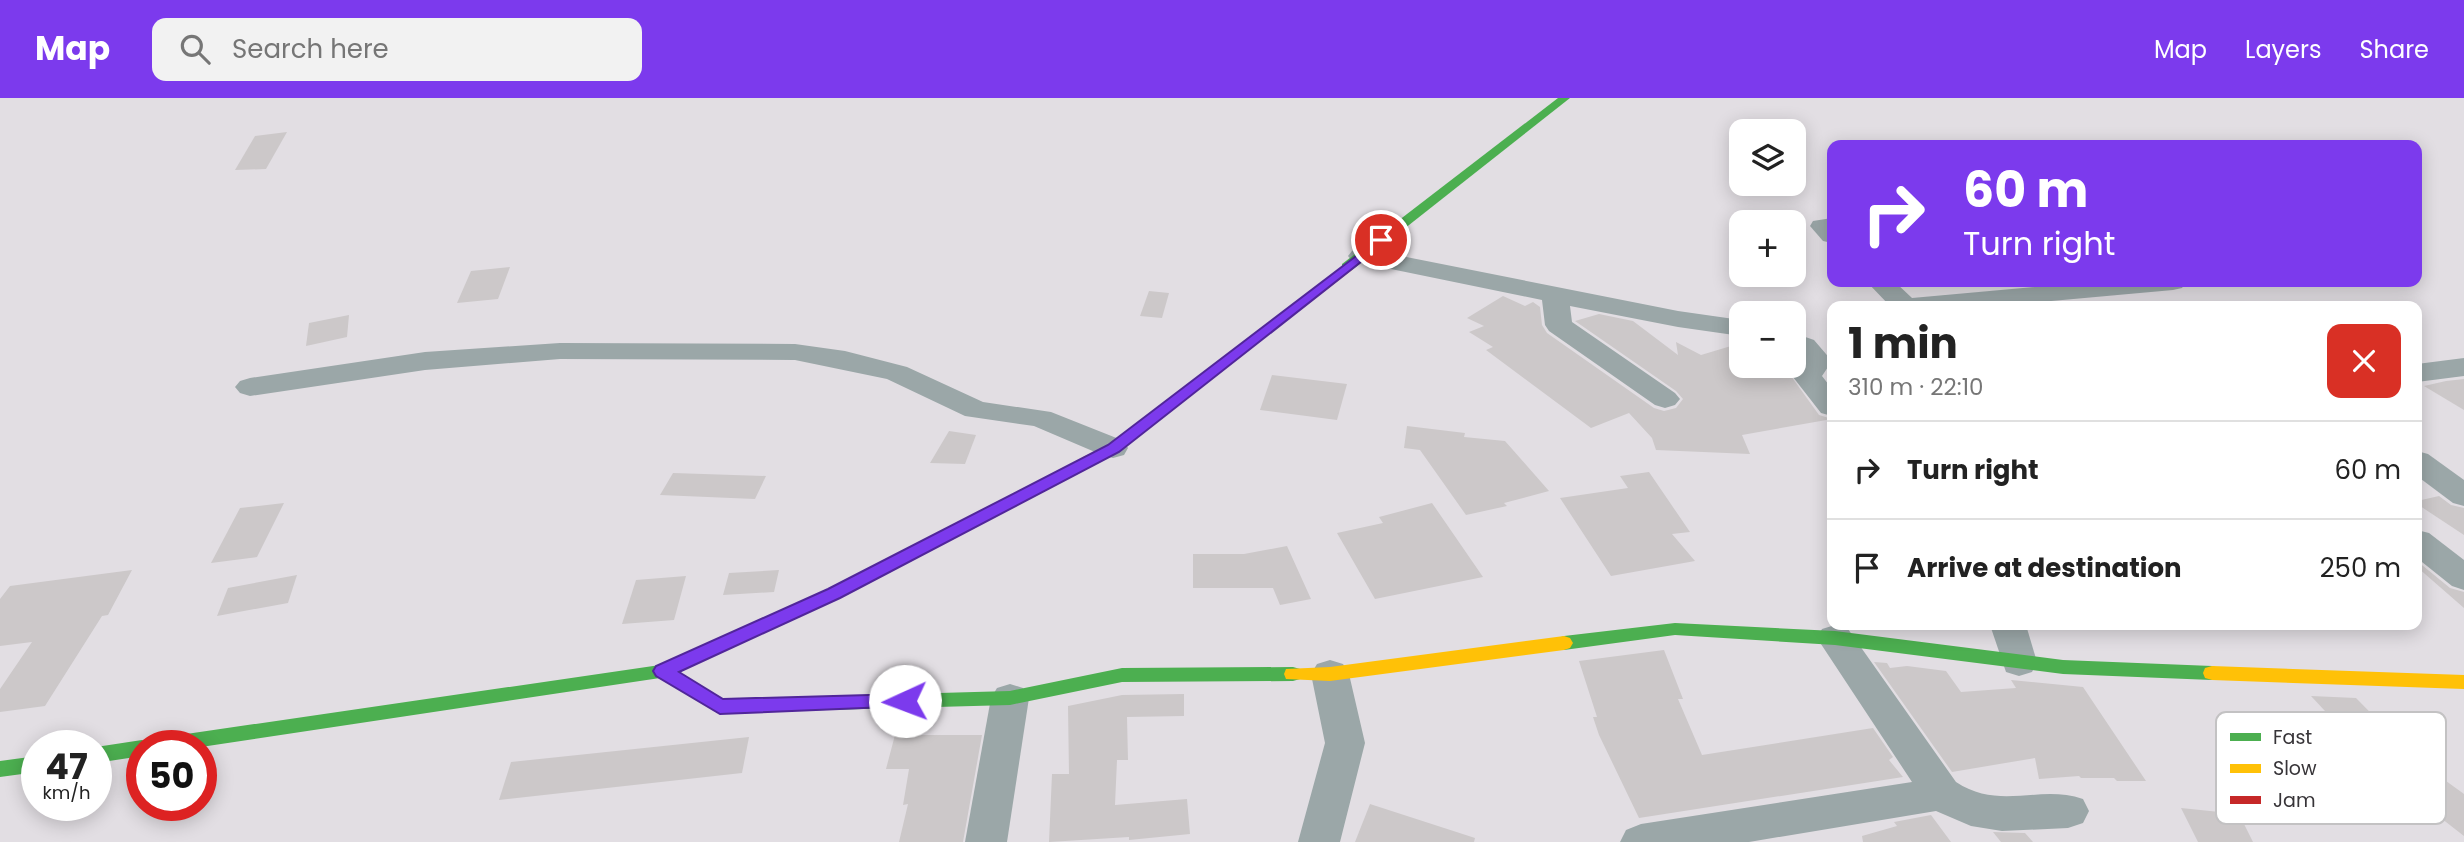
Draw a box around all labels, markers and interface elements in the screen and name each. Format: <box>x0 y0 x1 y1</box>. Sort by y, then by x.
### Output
search box <box>152 18 642 81</box>
text: Map <box>35 25 110 72</box>
icon: search <box>176 30 214 68</box>
text: Search here <box>232 31 389 67</box>
text: Map <box>2154 33 2207 66</box>
text: Layers <box>2245 33 2321 66</box>
text: Share <box>2359 33 2429 66</box>
map controls <box>1729 119 1806 378</box>
button: layers <box>1729 119 1806 196</box>
text: 60 m <box>1963 156 2088 224</box>
icon: right <box>1848 168 1939 259</box>
pin <box>1351 210 1411 270</box>
button: + <box>1729 210 1806 287</box>
icon: arrive <box>1362 221 1400 259</box>
text: Turn right <box>1963 221 2115 266</box>
button: − <box>1729 301 1806 378</box>
text: 1 min <box>1848 314 1958 373</box>
button: close <box>2327 324 2401 398</box>
text: 310 m · 22:10 <box>1848 371 1984 403</box>
icon: right <box>1848 451 1886 489</box>
text: Turn right <box>1907 452 2039 488</box>
text: 60 m <box>2334 452 2401 488</box>
icon: arrive <box>1848 549 1886 587</box>
text: Arrive at destination <box>1907 550 2182 586</box>
text: 250 m <box>2320 550 2401 586</box>
position arrow <box>868 664 942 738</box>
legend <box>2216 712 2446 824</box>
text: Fast <box>2273 724 2312 751</box>
speed limit sign: 50 <box>126 730 217 821</box>
text: 47 <box>45 742 88 791</box>
text: Slow <box>2273 755 2317 782</box>
text: km/h <box>43 780 90 805</box>
text: Jam <box>2273 787 2315 814</box>

